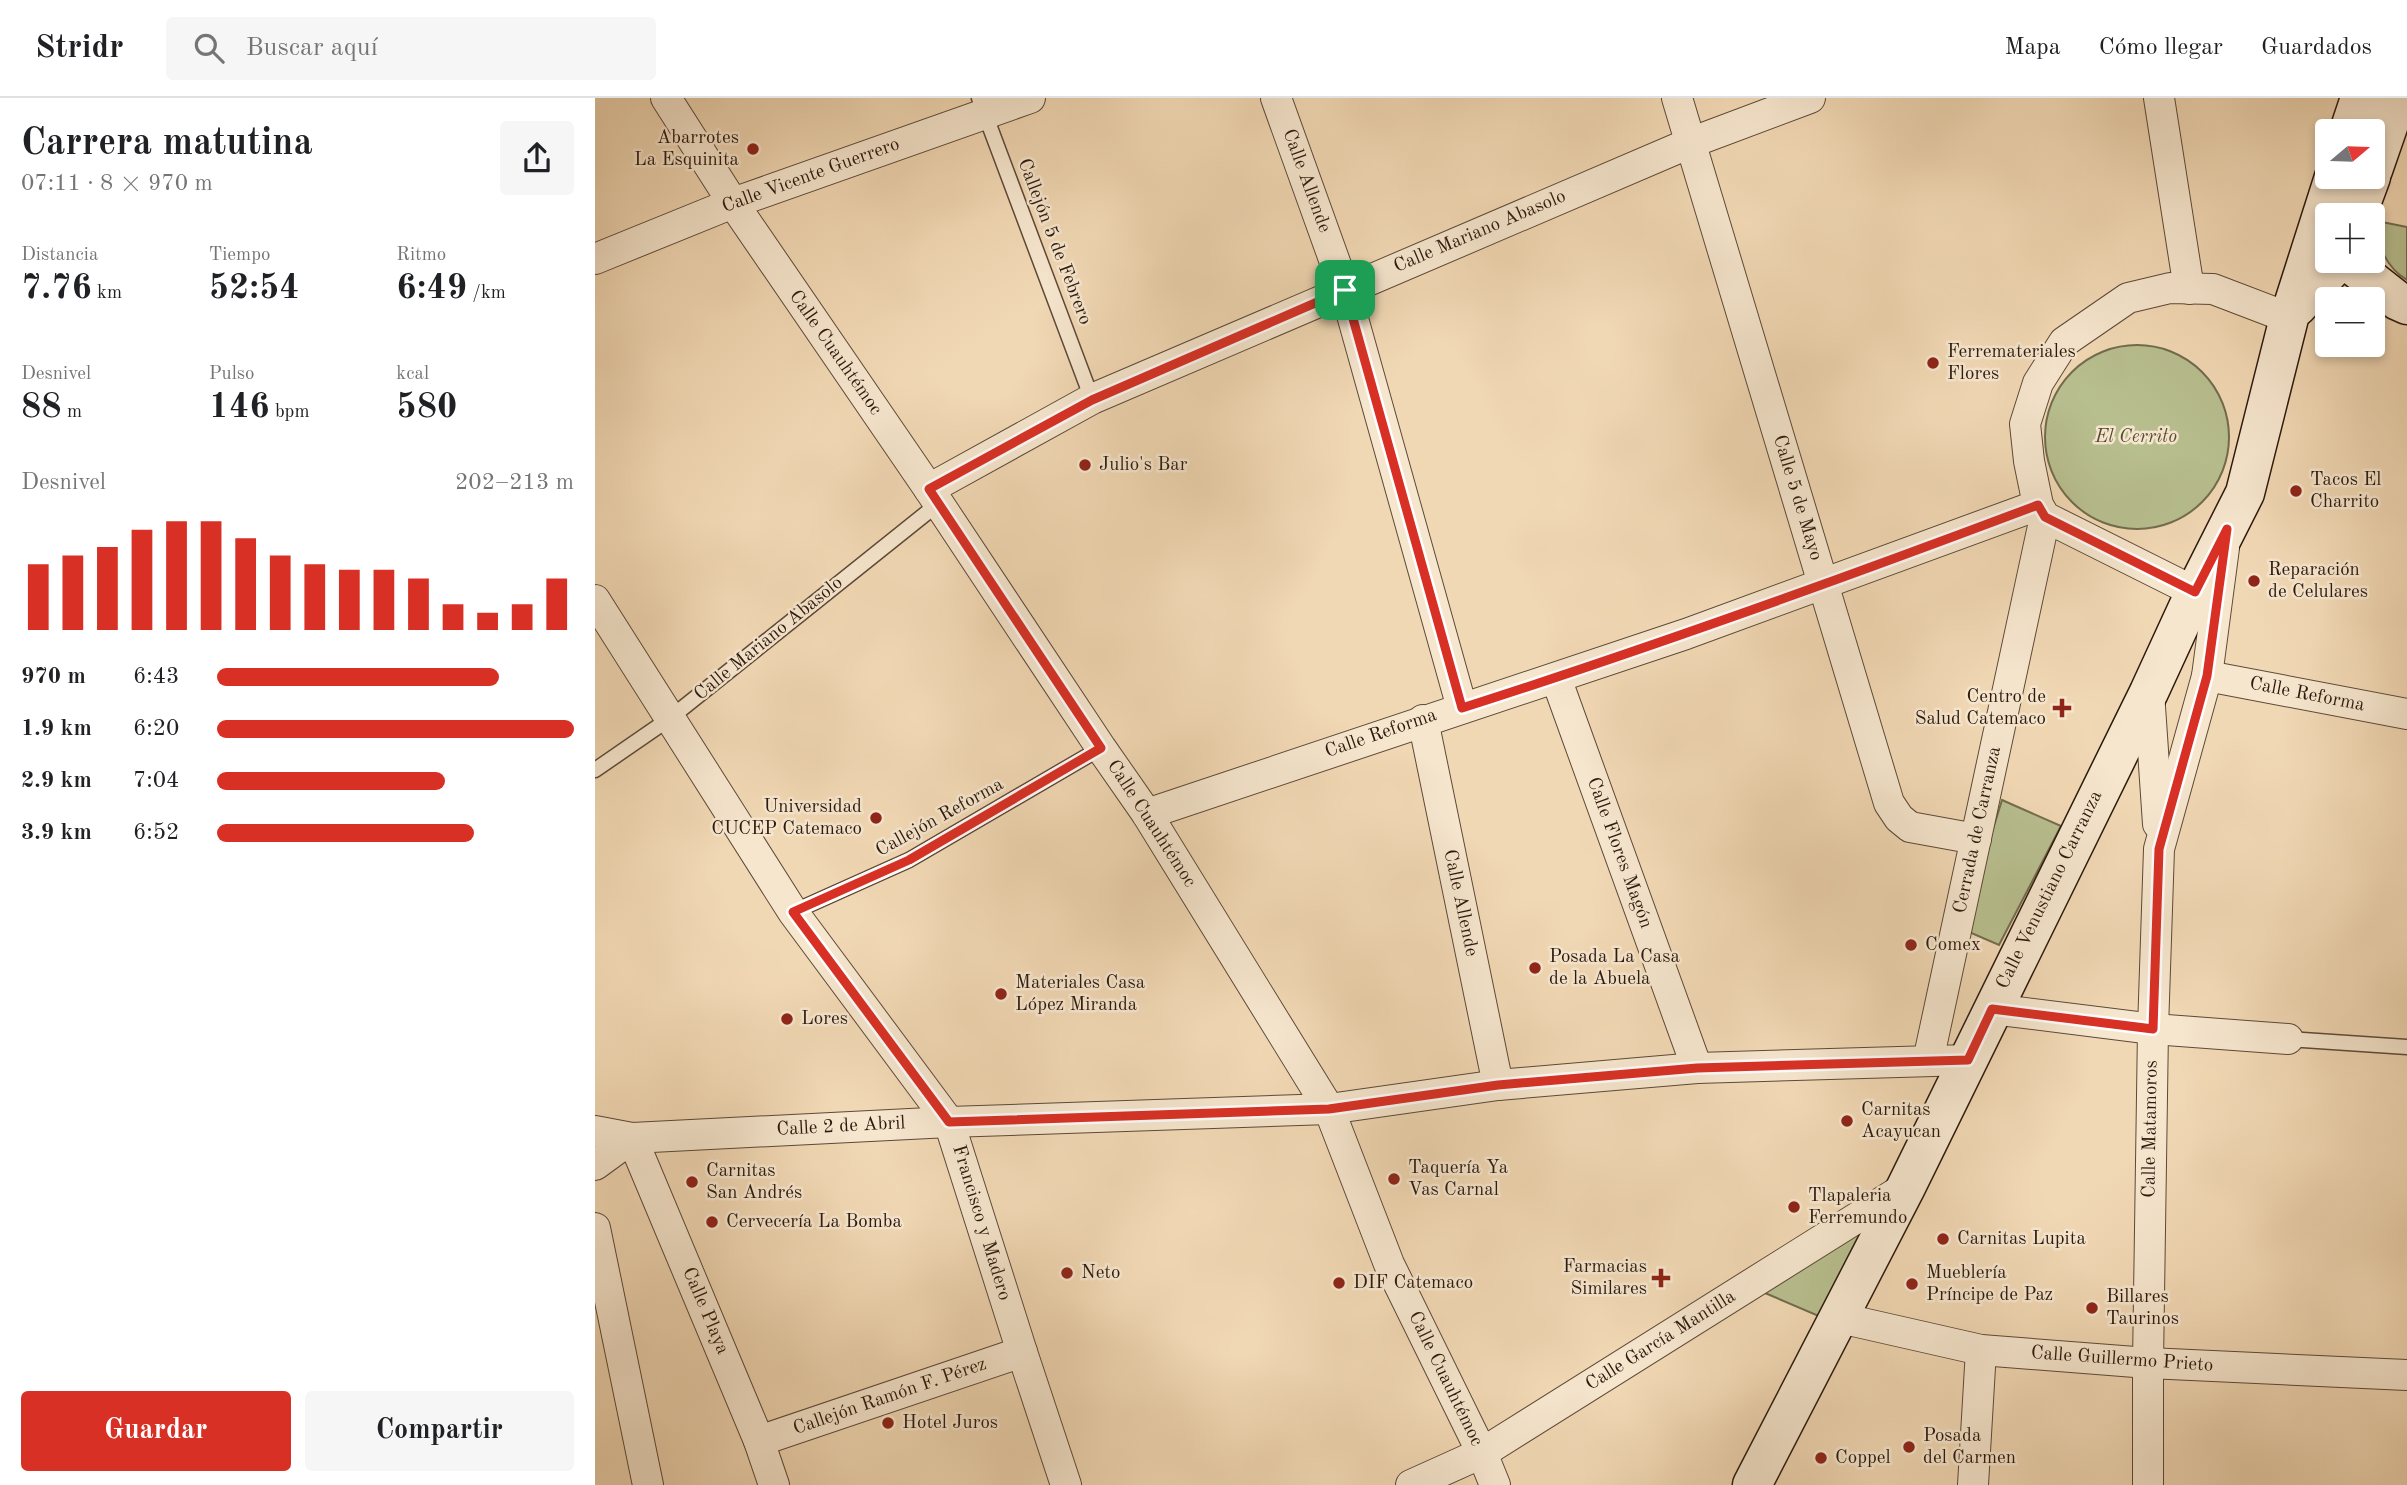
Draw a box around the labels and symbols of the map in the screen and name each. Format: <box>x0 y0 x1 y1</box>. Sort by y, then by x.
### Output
north arrow <box>2315 119 2385 189</box>
street label: Calle Allende <box>1278 127 1334 235</box>
place label: Abarrotes La Esquinita <box>634 129 740 170</box>
street label: Calle Vicente Guerrero <box>720 135 902 217</box>
marker: Abarrotes La Esquinita <box>745 141 761 157</box>
street label: Callejón 5 de Febrero <box>1014 156 1094 328</box>
street label: Calle Mariano Abasolo <box>1391 187 1569 277</box>
pin <box>1315 260 1375 320</box>
street label: Calle Cuauhtémoc <box>785 287 885 419</box>
place label: Ferremateriales Flores <box>1947 343 2076 384</box>
marker: Ferremateriales Flores <box>1925 355 1941 371</box>
park label: El Cerrito <box>2094 428 2177 447</box>
street label: Calle 5 de Mayo <box>1769 433 1825 563</box>
place label: Julio's Bar <box>1099 456 1188 475</box>
marker: Julio's Bar <box>1077 457 1093 473</box>
place label: Tacos El Charrito <box>2310 471 2381 512</box>
marker: Tacos El Charrito <box>2288 483 2304 499</box>
place label: Reparación de Celulares <box>2268 561 2368 602</box>
street label: Calle Mariano Abasolo <box>691 573 847 705</box>
marker: Reparación de Celulares <box>2246 573 2262 589</box>
street label: Calle Reforma <box>2248 675 2367 716</box>
place label: Centro de Salud Catemaco <box>1915 688 2046 729</box>
marker: Centro de Salud Catemaco <box>2052 698 2072 718</box>
street label: Calle Reforma <box>1323 706 1440 762</box>
street label: Cerrada de Carranza <box>1951 744 2005 915</box>
street label: Calle Cuauhtémoc <box>1103 757 1199 891</box>
street label: Callejón Reforma <box>873 775 1007 861</box>
street label: Calle Flores Magón <box>1583 775 1655 931</box>
street label: Calle Venustiano Carranza <box>1994 787 2107 992</box>
place label: Universidad CUCEP Catemaco <box>711 798 862 839</box>
marker: Universidad CUCEP Catemaco <box>868 810 884 826</box>
street label: Calle Allende <box>1439 848 1481 958</box>
place label: Comex <box>1925 936 1981 955</box>
marker: Comex <box>1903 937 1919 953</box>
place label: Posada La Casa de la Abuela <box>1549 948 1680 989</box>
marker: Posada La Casa de la Abuela <box>1527 960 1543 976</box>
place label: Materiales Casa López Miranda <box>1015 974 1146 1015</box>
marker: Materiales Casa López Miranda <box>993 986 1009 1002</box>
place label: Lores <box>801 1010 848 1029</box>
marker: Lores <box>779 1011 795 1027</box>
street label: Calle Matamoros <box>2140 1060 2162 1198</box>
place label: Carnitas Acayucan <box>1861 1101 1941 1142</box>
marker: Carnitas Acayucan <box>1839 1113 1855 1129</box>
street label: Calle 2 de Abril <box>776 1114 906 1140</box>
street label: Francisco y Madero <box>948 1143 1014 1303</box>
place label: Taquería Ya Vas Carnal <box>1408 1159 1509 1200</box>
place label: Carnitas San Andrés <box>706 1162 802 1203</box>
marker: Taquería Ya Vas Carnal <box>1386 1171 1402 1187</box>
marker: Carnitas San Andrés <box>684 1174 700 1190</box>
place label: Tlapaleria Ferremundo <box>1808 1187 1907 1228</box>
marker: Tlapaleria Ferremundo <box>1786 1199 1802 1215</box>
place label: Cervecería La Bomba <box>726 1213 903 1232</box>
marker: Cervecería La Bomba <box>704 1214 720 1230</box>
place label: Carnitas Lupita <box>1957 1230 2086 1249</box>
marker: Carnitas Lupita <box>1935 1231 1951 1247</box>
place label: Farmacias Similares <box>1563 1258 1647 1299</box>
place label: Neto <box>1081 1264 1120 1283</box>
place label: Mueblería Príncipe de Paz <box>1926 1264 2053 1305</box>
street label: Calle Playa <box>678 1265 732 1358</box>
marker: Neto <box>1059 1265 1075 1281</box>
marker: Farmacias Similares <box>1653 1270 1669 1286</box>
place label: DIF Catemaco <box>1353 1274 1473 1293</box>
marker: DIF Catemaco <box>1331 1275 1347 1291</box>
marker: Mueblería Príncipe de Paz <box>1904 1276 1920 1292</box>
street label: Calle García Mantilla <box>1583 1287 1740 1395</box>
place label: Billares Taurinos <box>2106 1288 2179 1329</box>
marker: Billares Taurinos <box>2084 1300 2100 1316</box>
street label: Calle Cuauhtémoc <box>1404 1309 1486 1449</box>
street label: Calle Guillermo Prieto <box>2030 1344 2214 1376</box>
street label: Callejón Ramón F. Pérez <box>791 1355 989 1439</box>
place label: Hotel Juros <box>902 1414 998 1433</box>
marker: Hotel Juros <box>880 1415 896 1431</box>
place label: Posada del Carmen <box>1923 1427 2016 1468</box>
marker: Posada del Carmen <box>1901 1439 1917 1455</box>
place label: Coppel <box>1835 1449 1891 1468</box>
marker: Coppel <box>1813 1450 1829 1466</box>

